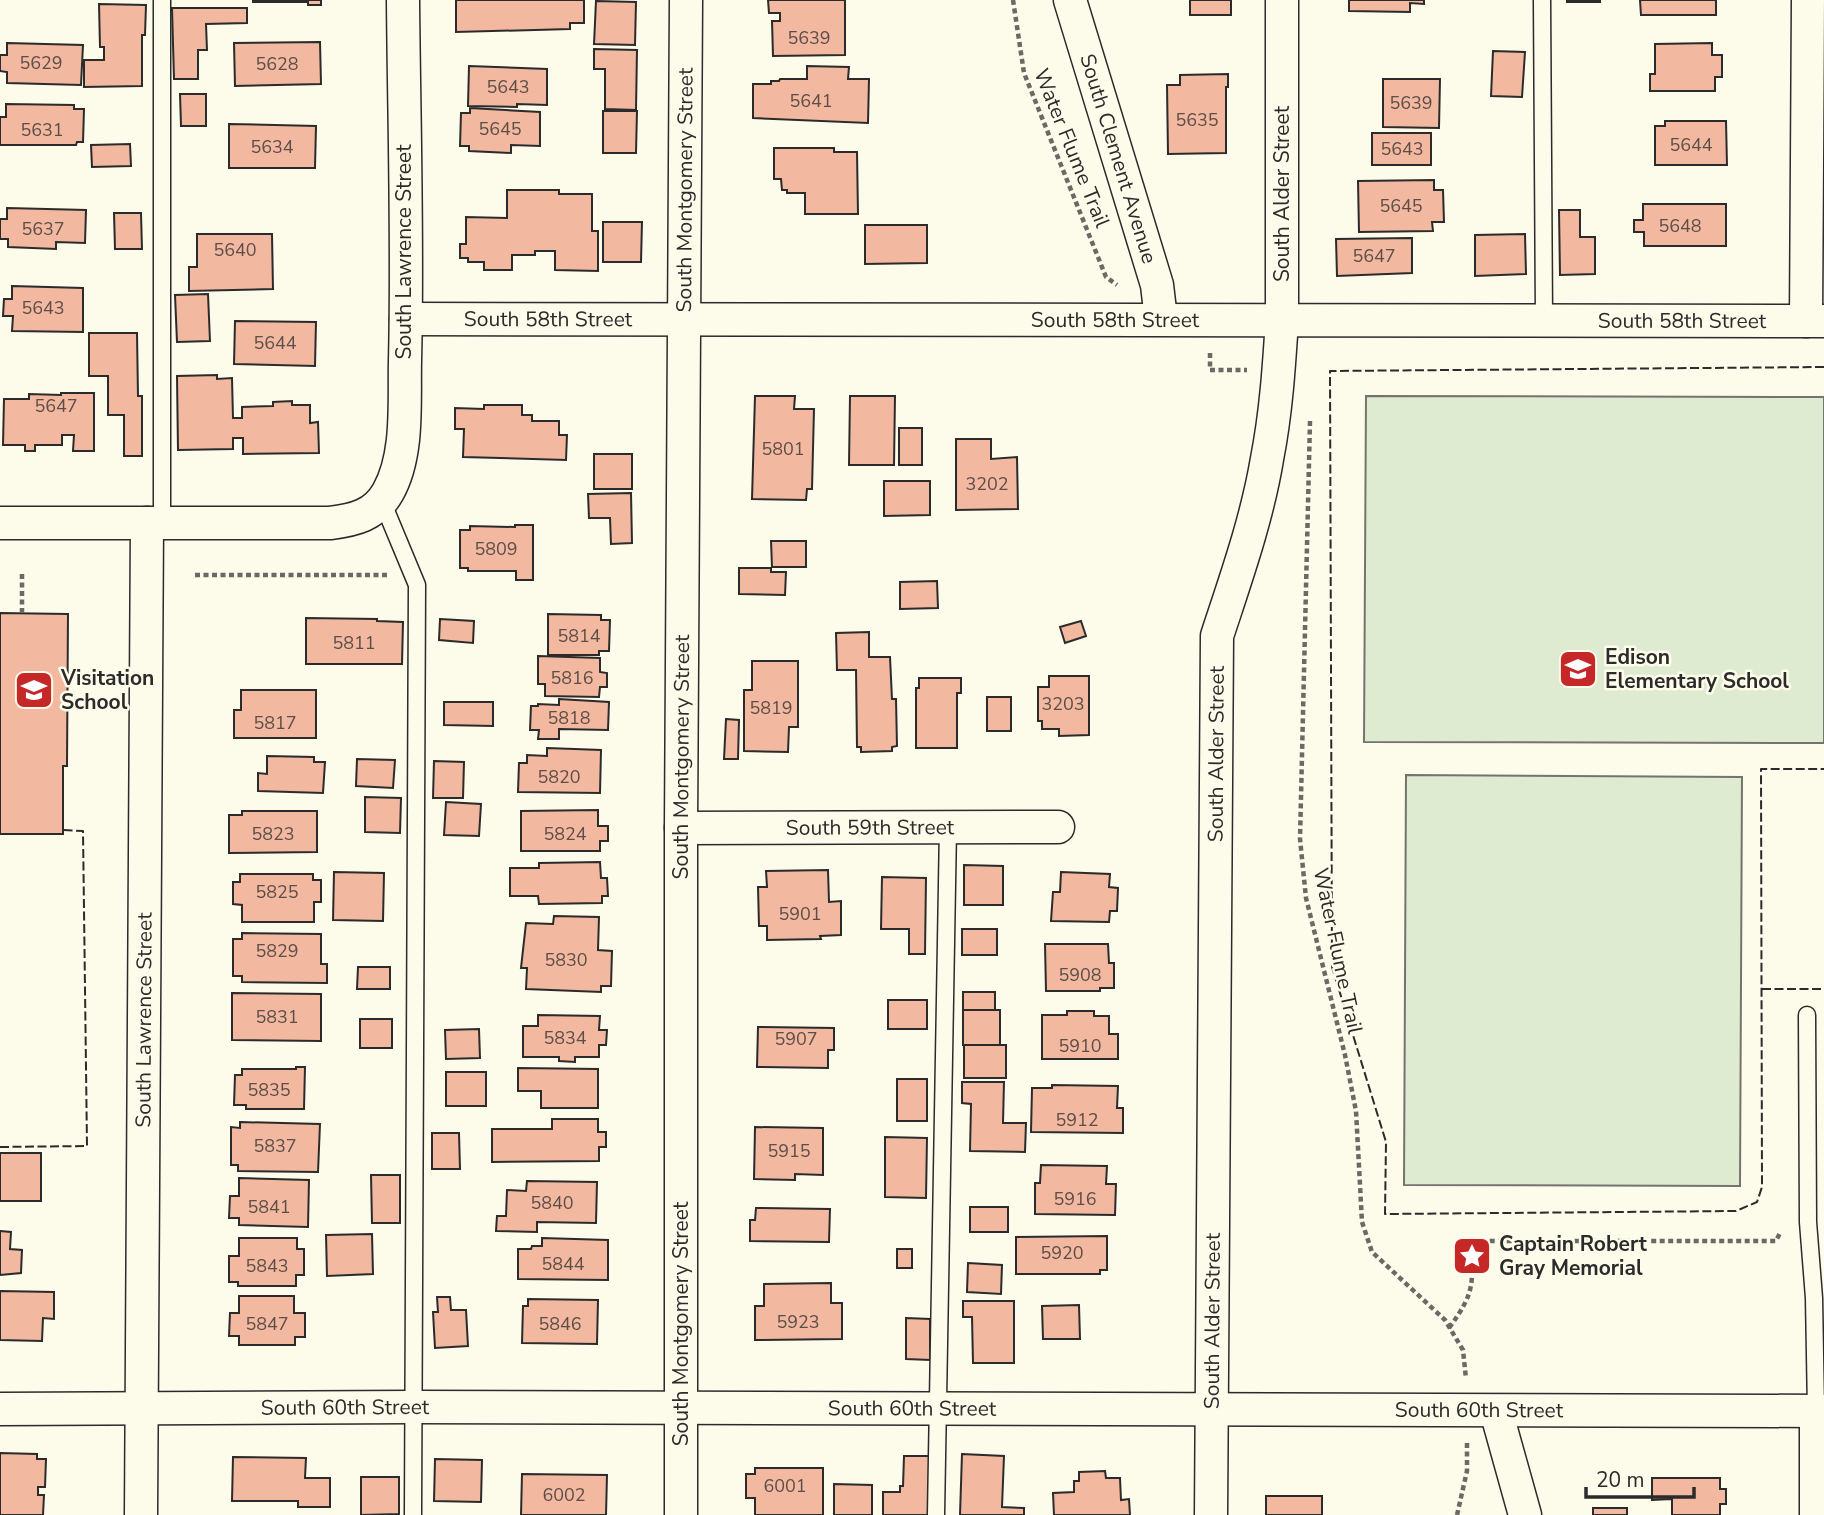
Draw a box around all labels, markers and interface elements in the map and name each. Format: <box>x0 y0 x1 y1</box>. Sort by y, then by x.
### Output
house number: 5639 <box>787 26 831 50</box>
street label: South Clement Avenue <box>1073 50 1164 267</box>
house number: 5629 <box>19 51 63 75</box>
house number: 5628 <box>255 52 299 76</box>
street label: Water Flume Trail <box>1027 64 1117 232</box>
street label: South Montgomery Street <box>670 67 700 313</box>
house number: 5643 <box>486 75 530 99</box>
house number: 5641 <box>789 89 833 113</box>
house number: 5639 <box>1389 91 1433 115</box>
street label: South Alder Street <box>1268 105 1296 282</box>
house number: 5635 <box>1175 108 1219 132</box>
house number: 5645 <box>478 117 522 141</box>
house number: 5631 <box>20 118 64 142</box>
house number: 5644 <box>1669 133 1713 157</box>
house number: 5634 <box>250 135 294 159</box>
house number: 5643 <box>1380 137 1424 161</box>
street label: South Lawrence Street <box>390 144 418 360</box>
house number: 5645 <box>1379 194 1423 218</box>
house number: 5648 <box>1658 214 1702 238</box>
house number: 5637 <box>21 217 65 241</box>
house number: 5640 <box>213 238 257 262</box>
house number: 5647 <box>1352 244 1396 268</box>
house number: 5643 <box>21 296 65 320</box>
street label: South 58th Street <box>464 305 633 333</box>
street label: South 58th Street <box>1031 306 1200 334</box>
street label: South 58th Street <box>1598 307 1767 335</box>
house number: 5644 <box>253 331 297 355</box>
house number: 5647 <box>34 394 78 418</box>
house number: 5801 <box>761 437 805 461</box>
house number: 3202 <box>965 472 1009 496</box>
house number: 5809 <box>474 537 518 561</box>
house number: 5814 <box>557 624 601 648</box>
house number: 5811 <box>332 631 376 655</box>
street label: South Montgomery Street <box>667 634 696 879</box>
place label: Edison Elementary School <box>1605 643 1789 695</box>
school or university icon: Edison Elementary School <box>1557 648 1599 690</box>
place label: Visitation School <box>60 664 154 716</box>
street label: South Alder Street <box>1202 665 1231 842</box>
house number: 5816 <box>550 666 594 690</box>
school or university icon: Visitation School <box>13 669 55 711</box>
house number: 3203 <box>1041 692 1085 716</box>
house number: 5819 <box>749 696 793 720</box>
house number: 5818 <box>547 706 591 730</box>
house number: 5817 <box>253 711 297 735</box>
house number: 5820 <box>537 765 581 789</box>
street label: South 59th Street <box>786 813 955 842</box>
house number: 5823 <box>251 822 295 846</box>
house number: 5824 <box>543 822 587 846</box>
street label: Water Flume Trail <box>1307 865 1369 1037</box>
house number: 5825 <box>255 880 299 904</box>
house number: 5901 <box>778 902 822 926</box>
street label: South Lawrence Street <box>129 912 159 1128</box>
house number: 5829 <box>255 939 299 963</box>
house number: 5830 <box>544 948 588 972</box>
house number: 5908 <box>1058 963 1102 987</box>
house number: 5831 <box>255 1005 299 1029</box>
house number: 5834 <box>543 1026 587 1050</box>
house number: 5907 <box>774 1027 818 1051</box>
house number: 5910 <box>1058 1034 1102 1058</box>
house number: 5835 <box>247 1078 291 1102</box>
house number: 5912 <box>1055 1108 1099 1132</box>
house number: 5837 <box>253 1134 297 1158</box>
house number: 5915 <box>767 1139 811 1163</box>
house number: 5916 <box>1053 1187 1097 1211</box>
house number: 5840 <box>530 1191 574 1215</box>
house number: 5841 <box>247 1195 291 1219</box>
street label: South Montgomery Street <box>667 1201 695 1446</box>
place label: Captain Robert Gray Memorial <box>1499 1230 1648 1282</box>
street label: South Alder Street <box>1198 1232 1227 1409</box>
place icon: Captain Robert Gray Memorial <box>1451 1235 1493 1277</box>
house number: 5920 <box>1040 1241 1084 1265</box>
house number: 5844 <box>541 1252 585 1276</box>
house number: 5843 <box>245 1254 289 1278</box>
house number: 5923 <box>776 1310 820 1334</box>
house number: 5847 <box>245 1312 289 1336</box>
house number: 5846 <box>538 1312 582 1336</box>
street label: South 60th Street <box>261 1393 430 1422</box>
street label: South 60th Street <box>828 1394 997 1423</box>
street label: South 60th Street <box>1395 1396 1564 1424</box>
scale bar <box>1586 1456 1694 1500</box>
text: 20 m <box>1596 1466 1645 1494</box>
house number: 6001 <box>763 1474 807 1498</box>
house number: 6002 <box>542 1483 586 1507</box>

